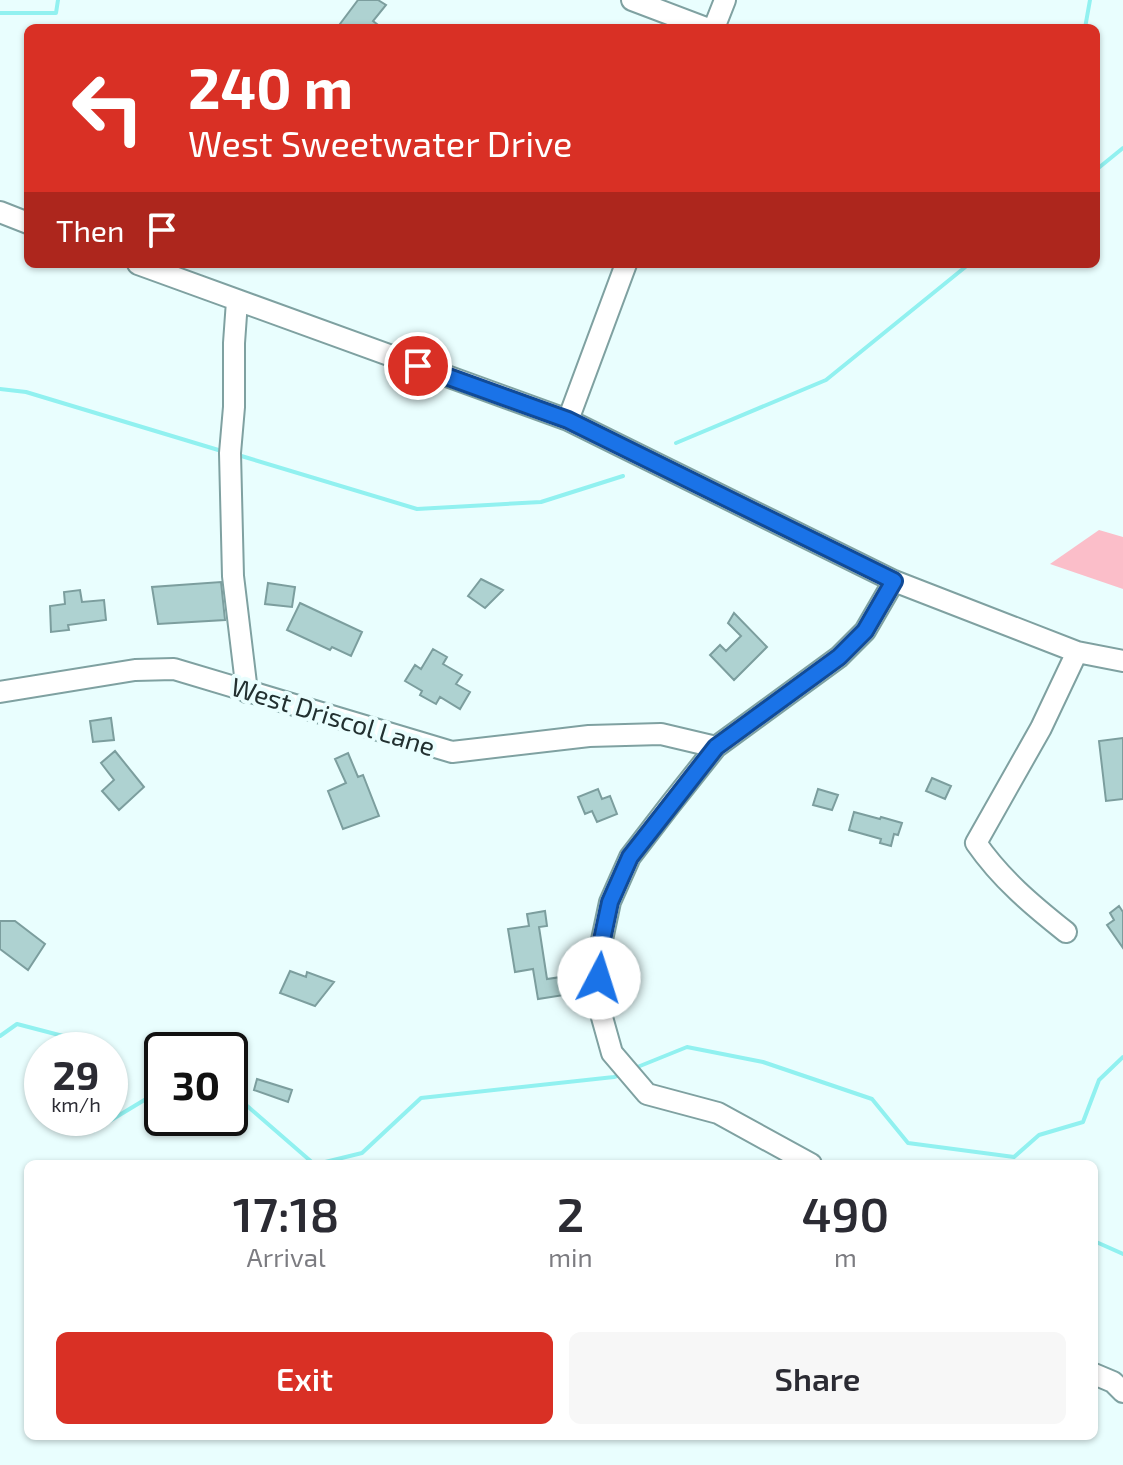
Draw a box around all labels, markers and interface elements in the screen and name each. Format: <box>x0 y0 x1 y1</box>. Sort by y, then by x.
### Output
text: 240 m <box>188 53 353 120</box>
icon: left <box>56 56 160 160</box>
text: West Sweetwater Drive <box>188 121 572 164</box>
icon: arrive <box>140 208 184 252</box>
text: Then <box>56 212 124 248</box>
pin <box>384 332 452 400</box>
icon: arrive <box>396 344 440 388</box>
street label: West Driscol Lane <box>228 670 439 761</box>
position arrow <box>557 936 641 1020</box>
speed limit sign: 30 <box>144 1032 248 1136</box>
text: 29 <box>53 1050 99 1098</box>
text: km/h <box>51 1092 101 1116</box>
text: 17:18 <box>233 1184 339 1242</box>
text: 2 <box>557 1184 584 1242</box>
text: 490 <box>801 1184 889 1242</box>
text: Arrival <box>247 1241 326 1272</box>
text: min <box>548 1241 593 1272</box>
text: m <box>834 1241 857 1272</box>
button: Exit <box>56 1332 553 1424</box>
button: Share <box>569 1332 1066 1424</box>

